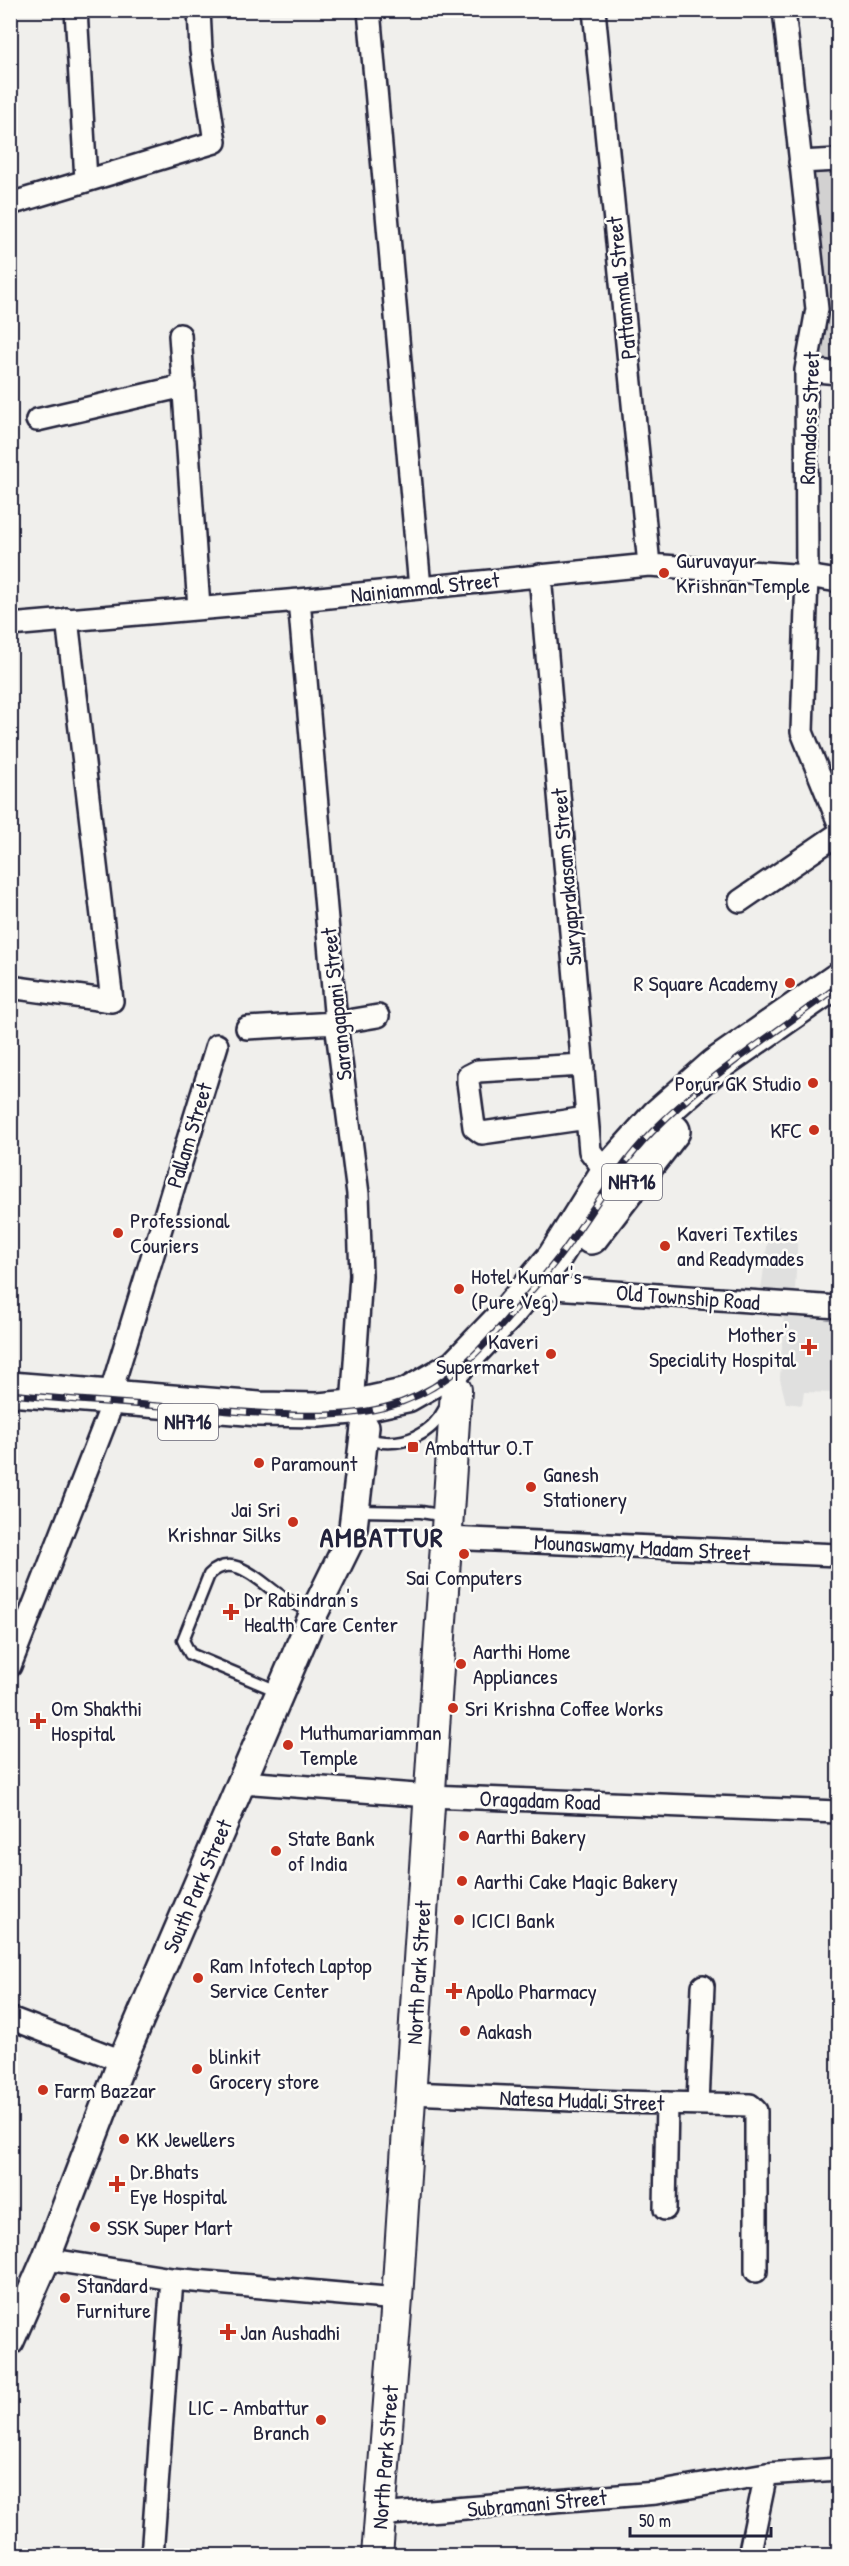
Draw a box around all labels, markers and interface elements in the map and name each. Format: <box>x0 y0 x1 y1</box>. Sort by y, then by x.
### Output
street label: Pattammal Street <box>599 215 643 361</box>
street label: Ramadoss Street <box>792 351 826 485</box>
place label: Guruvayur Krishnan Temple <box>676 545 810 600</box>
street label: Nainiammal Street <box>349 564 501 610</box>
marker: Guruvayur Krishnan Temple <box>657 566 671 580</box>
street label: Suryaprakasam Street <box>543 787 589 967</box>
street label: Sarangapani Street <box>313 926 359 1082</box>
place label: R Square Academy <box>633 968 778 998</box>
marker: R Square Academy <box>783 976 797 990</box>
place label: Porur GK Studio <box>675 1068 801 1098</box>
marker: Porur GK Studio <box>806 1076 820 1090</box>
street label: Pallam Street <box>159 1078 219 1191</box>
place label: KFC <box>770 1115 802 1145</box>
marker: KFC <box>807 1123 821 1137</box>
road number: NH716 <box>602 1164 662 1200</box>
place label: Professional Couriers <box>130 1205 230 1260</box>
place label: Kaveri Textiles and Readymades <box>677 1218 804 1273</box>
marker: Professional Couriers <box>111 1226 125 1240</box>
marker: Kaveri Textiles and Readymades <box>658 1239 672 1253</box>
place label: Hotel Kumar's (Pure Veg) <box>471 1261 582 1316</box>
street label: Old Township Road <box>615 1277 761 1317</box>
marker: Hotel Kumar's (Pure Veg) <box>452 1282 466 1296</box>
place label: Mother's Speciality Hospital <box>649 1319 796 1374</box>
place label: Kaveri Supermarket <box>436 1326 539 1381</box>
marker: Mother's Speciality Hospital <box>800 1338 818 1356</box>
marker: Kaveri Supermarket <box>544 1347 558 1361</box>
road number: NH716 <box>158 1404 218 1440</box>
place label: Ambattur O.T <box>425 1432 534 1462</box>
marker: Ambattur O.T <box>406 1440 420 1454</box>
place label: Paramount <box>271 1448 358 1478</box>
marker: Paramount <box>252 1456 266 1470</box>
place label: Ganesh Stationery <box>543 1459 627 1514</box>
marker: Ganesh Stationery <box>524 1480 538 1494</box>
place label: Jai Sri Krishnar Silks <box>168 1494 281 1549</box>
marker: Jai Sri Krishnar Silks <box>286 1515 300 1529</box>
district label: AMBATTUR <box>320 1518 444 1556</box>
street label: Mounaswamy Madam Street <box>533 1526 751 1568</box>
marker: Sai Computers <box>457 1547 471 1561</box>
place label: Sai Computers <box>406 1562 522 1592</box>
place label: Dr Rabindran's Health Care Center <box>244 1584 398 1639</box>
marker: Dr Rabindran's Health Care Center <box>222 1603 240 1621</box>
place label: Aarthi Home Appliances <box>473 1636 571 1691</box>
marker: Aarthi Home Appliances <box>454 1657 468 1671</box>
place label: Om Shakthi Hospital <box>51 1693 142 1748</box>
place label: Sri Krishna Coffee Works <box>465 1693 663 1723</box>
marker: Sri Krishna Coffee Works <box>446 1701 460 1715</box>
marker: Om Shakthi Hospital <box>29 1712 47 1730</box>
place label: Muthumariamman Temple <box>300 1717 442 1772</box>
marker: Muthumariamman Temple <box>281 1738 295 1752</box>
street label: Oragadam Road <box>479 1783 601 1817</box>
street label: South Park Street <box>155 1814 239 1958</box>
place label: Aarthi Bakery <box>476 1821 586 1851</box>
place label: State Bank of India <box>288 1823 375 1878</box>
marker: Aarthi Bakery <box>457 1829 471 1843</box>
marker: State Bank of India <box>269 1844 283 1858</box>
place label: Aarthi Cake Magic Bakery <box>474 1866 678 1896</box>
marker: Aarthi Cake Magic Bakery <box>455 1874 469 1888</box>
street label: North Park Street <box>399 1899 438 2045</box>
place label: ICICI Bank <box>471 1905 555 1935</box>
marker: ICICI Bank <box>452 1913 466 1927</box>
place label: Ram Infotech Laptop Service Center <box>210 1950 372 2005</box>
marker: Ram Infotech Laptop Service Center <box>191 1971 205 1985</box>
place label: Apollo Pharmacy <box>466 1976 597 2006</box>
marker: Apollo Pharmacy <box>447 1984 461 1998</box>
place label: Aakash <box>477 2016 532 2046</box>
marker: Aakash <box>458 2024 472 2038</box>
place label: blinkit Grocery store <box>209 2041 319 2096</box>
marker: blinkit Grocery store <box>190 2062 204 2076</box>
place label: Farm Bazzar <box>54 2075 157 2105</box>
street label: Natesa Mudali Street <box>499 2082 665 2118</box>
marker: Farm Bazzar <box>36 2083 50 2097</box>
place label: KK Jewellers <box>136 2124 235 2154</box>
marker: KK Jewellers <box>117 2132 131 2146</box>
place label: Dr.Bhats Eye Hospital <box>130 2156 227 2211</box>
marker: Dr.Bhats Eye Hospital <box>108 2175 126 2193</box>
place label: SSK Super Mart <box>107 2212 233 2242</box>
marker: SSK Super Mart <box>88 2220 102 2234</box>
place label: Standard Furniture <box>76 2270 151 2325</box>
marker: Standard Furniture <box>58 2291 72 2305</box>
place label: Jan Aushadhi <box>240 2317 340 2347</box>
marker: Jan Aushadhi <box>221 2325 235 2339</box>
street label: North Park Street <box>364 2384 405 2530</box>
place label: LIC - Ambattur Branch <box>189 2392 310 2447</box>
marker: LIC - Ambattur Branch <box>314 2413 328 2427</box>
street label: Subramani Street <box>466 2482 608 2524</box>
scale bar <box>630 2500 771 2538</box>
text: 50 m <box>639 2508 671 2533</box>

